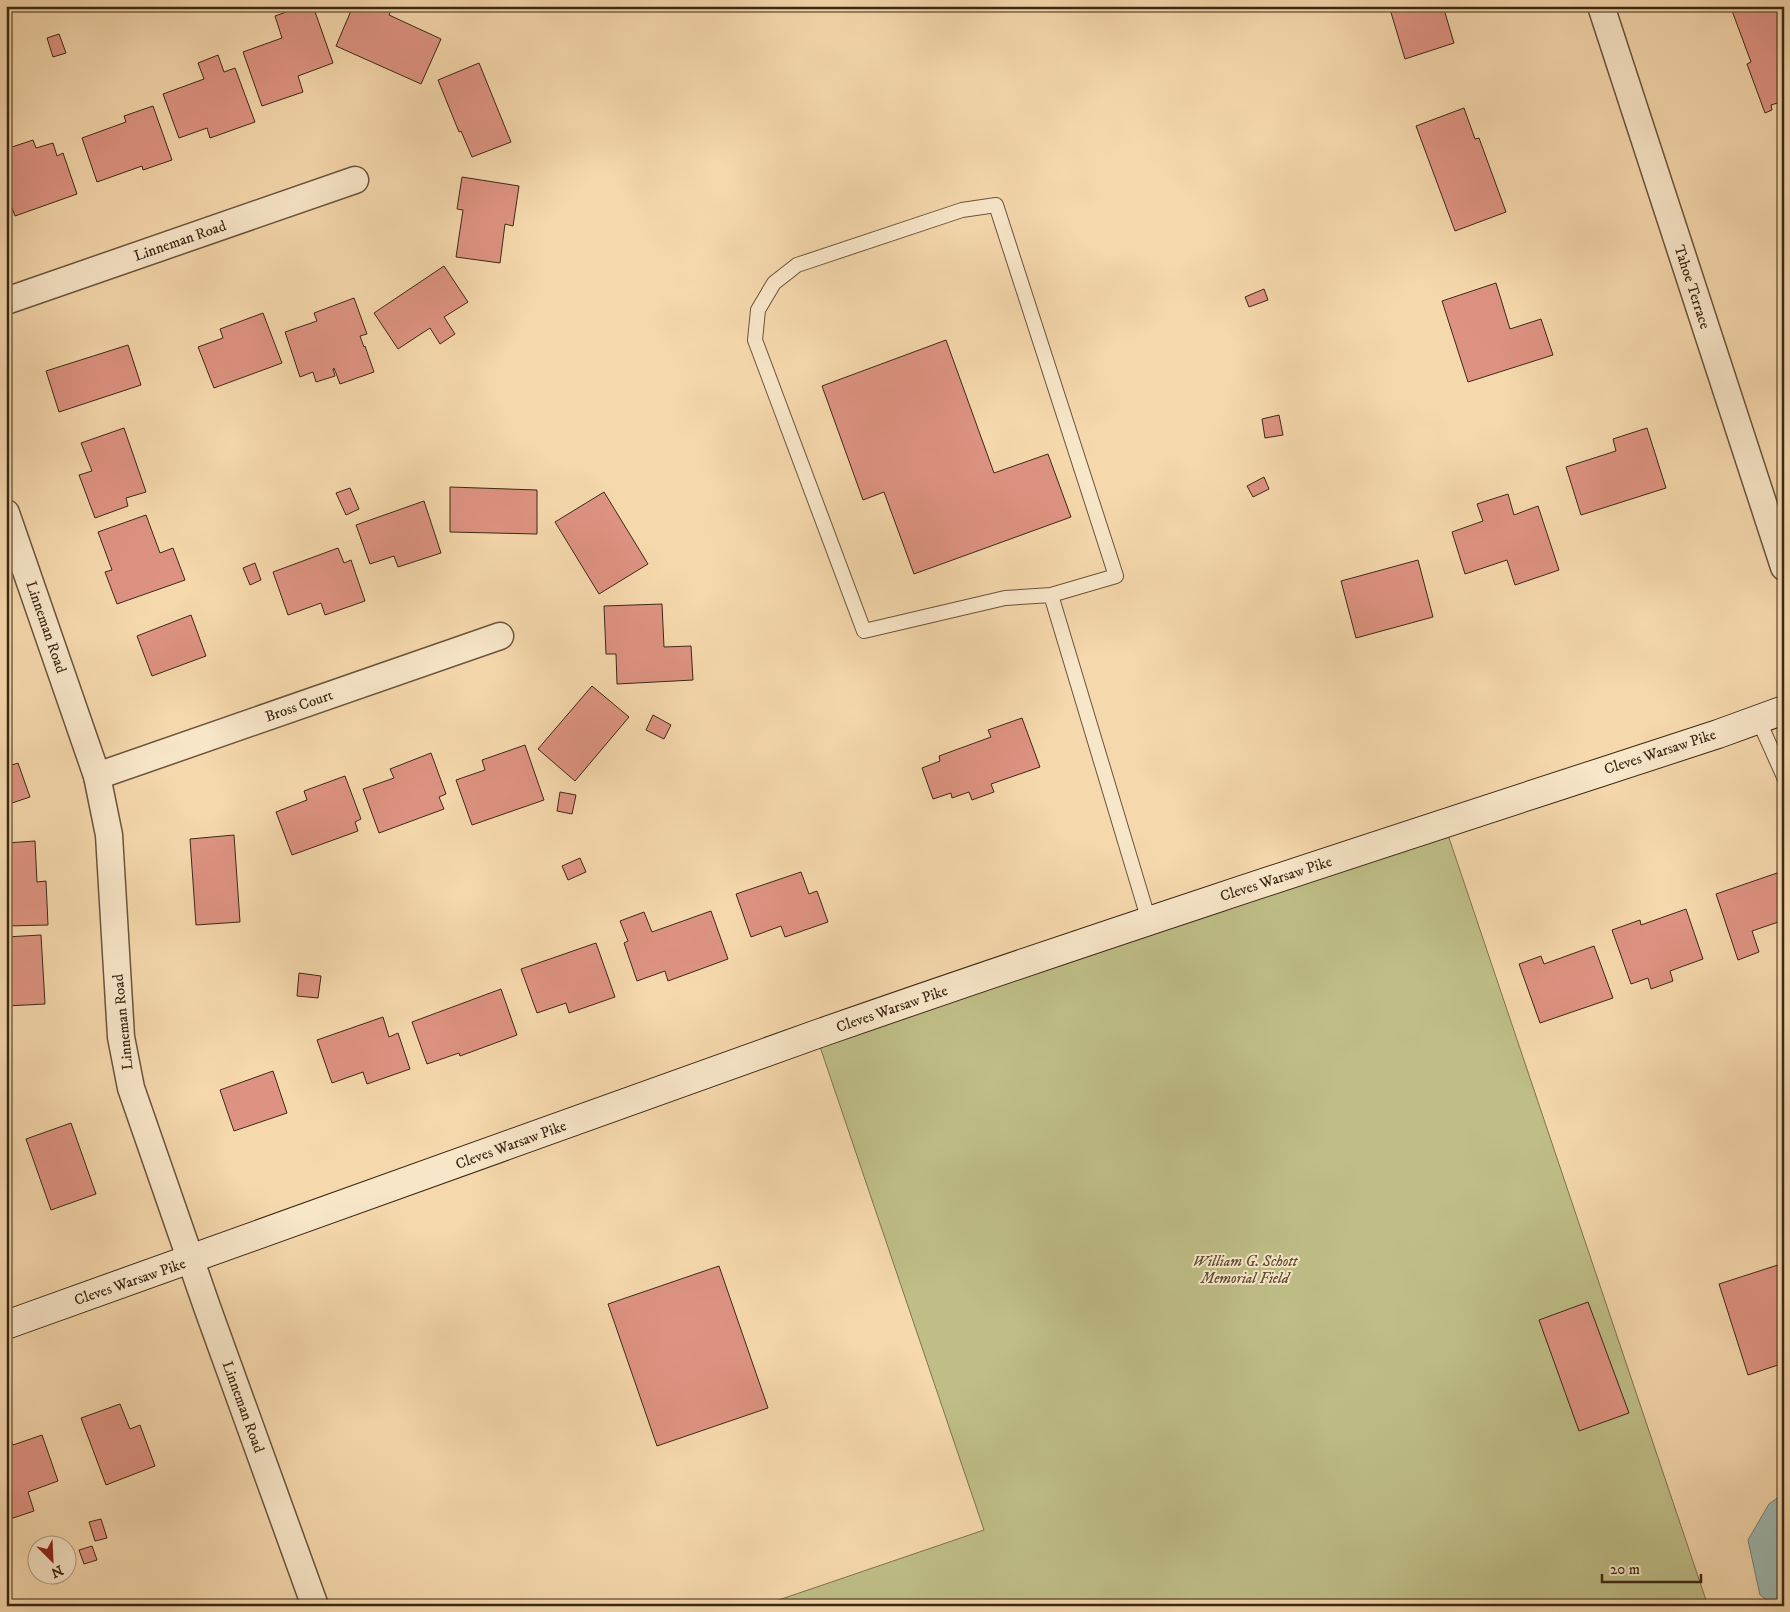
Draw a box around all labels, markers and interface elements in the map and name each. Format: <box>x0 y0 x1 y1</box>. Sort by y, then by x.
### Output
street label: Linneman Road <box>131 216 229 266</box>
street label: Tahoe Terrace <box>1669 243 1715 331</box>
street label: Linneman Road <box>21 578 71 676</box>
street label: Bross Court <box>263 685 336 726</box>
street label: Cleves Warsaw Pike <box>1602 725 1718 779</box>
street label: Cleves Warsaw Pike <box>1218 852 1334 906</box>
street label: Linneman Road <box>108 973 137 1071</box>
street label: Cleves Warsaw Pike <box>834 981 950 1037</box>
street label: Cleves Warsaw Pike <box>453 1116 569 1174</box>
park label: William G. Schott Memorial Field <box>1193 1252 1299 1288</box>
street label: Cleves Warsaw Pike <box>72 1254 188 1310</box>
street label: Linneman Road <box>218 1359 269 1456</box>
north arrow <box>28 1534 78 1584</box>
scale bar <box>1602 1552 1701 1584</box>
text: N <box>48 1560 66 1582</box>
text: 20 m <box>1610 1560 1640 1579</box>

